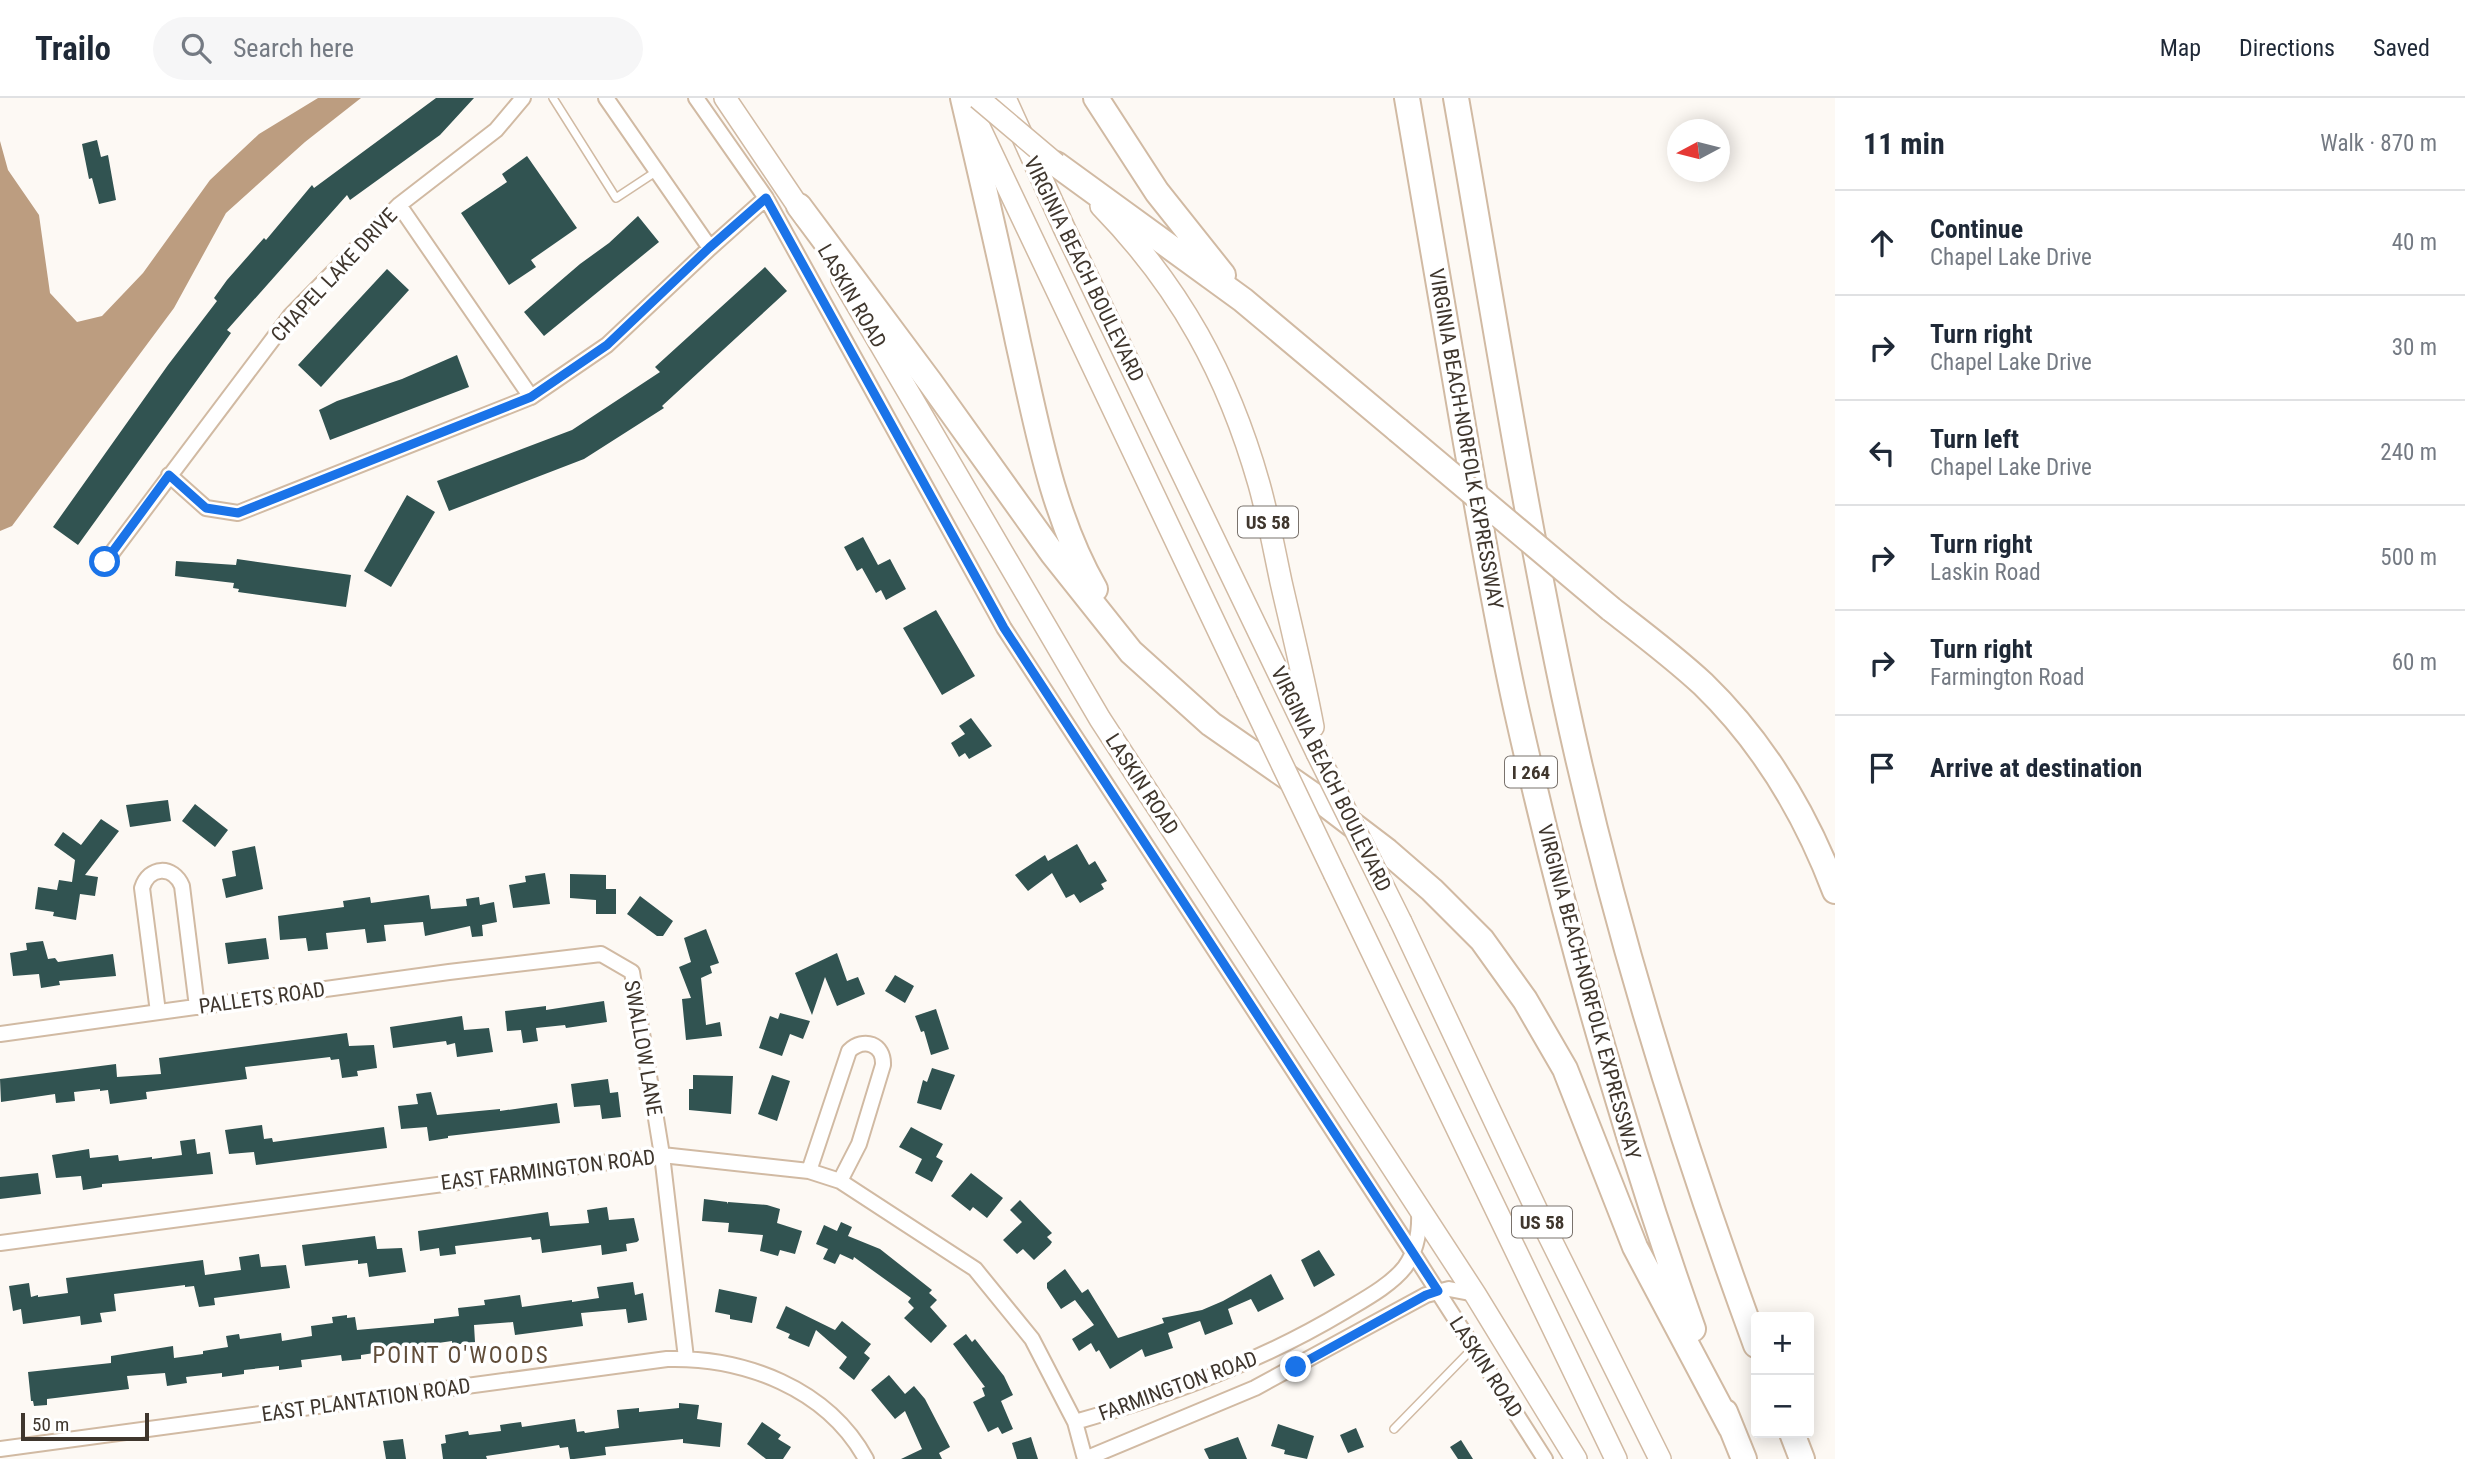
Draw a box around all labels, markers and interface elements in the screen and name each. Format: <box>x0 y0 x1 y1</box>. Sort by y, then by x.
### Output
search box <box>153 17 643 80</box>
text: Trailo <box>35 29 111 68</box>
icon: search <box>177 29 215 67</box>
text: Search here <box>233 33 354 63</box>
text: Map <box>2160 34 2201 62</box>
text: Directions <box>2239 34 2335 62</box>
text: Saved <box>2373 34 2430 62</box>
north arrow <box>1667 119 1730 182</box>
text: 11 min <box>1863 126 1945 161</box>
text: Walk · 870 m <box>2320 130 2437 157</box>
street label: VIRGINIA BEACH BOULEVARD <box>1019 153 1149 385</box>
street label: CHAPEL LAKE DRIVE <box>266 203 402 347</box>
text: Continue <box>1930 214 2023 244</box>
icon: ahead <box>1863 224 1901 262</box>
text: 40 m <box>2392 229 2437 256</box>
street label: LASKIN ROAD <box>813 240 891 352</box>
text: Chapel Lake Drive <box>1930 244 2092 271</box>
street label: VIRGINIA BEACH-NORFOLK EXPRESSWAY <box>1424 267 1508 611</box>
text: Turn right <box>1930 319 2032 349</box>
icon: right <box>1863 329 1901 367</box>
text: 30 m <box>2392 334 2437 361</box>
text: Chapel Lake Drive <box>1930 349 2092 376</box>
text: Turn left <box>1930 424 2019 454</box>
icon: left <box>1863 434 1901 472</box>
text: 240 m <box>2380 439 2437 466</box>
text: Chapel Lake Drive <box>1930 454 2092 481</box>
road number: US 58 <box>1238 506 1298 538</box>
text: Turn right <box>1930 529 2032 559</box>
icon: right <box>1863 539 1901 577</box>
text: 500 m <box>2380 544 2437 571</box>
route start <box>89 546 120 577</box>
text: Laskin Road <box>1930 559 2041 586</box>
text: Turn right <box>1930 634 2032 664</box>
icon: right <box>1863 644 1901 682</box>
text: 60 m <box>2392 649 2437 676</box>
street label: VIRGINIA BEACH BOULEVARD <box>1266 663 1396 895</box>
text: Farmington Road <box>1930 664 2085 691</box>
street label: LASKIN ROAD <box>1101 729 1183 839</box>
icon: arrive <box>1863 749 1901 787</box>
text: Arrive at destination <box>1930 753 2142 783</box>
road number: I 264 <box>1505 757 1557 788</box>
street label: VIRGINIA BEACH-NORFOLK EXPRESSWAY <box>1533 822 1645 1162</box>
street label: PALLETS ROAD <box>197 977 327 1019</box>
street label: SWALLOW LANE <box>619 978 667 1118</box>
street label: EAST FARMINGTON ROAD <box>440 1145 656 1195</box>
road number: US 58 <box>1512 1206 1572 1238</box>
street label: LASKIN ROAD <box>1445 1312 1527 1422</box>
map controls <box>1751 1312 1814 1438</box>
button: + <box>1751 1312 1814 1375</box>
district label: POINT O'WOODS <box>372 1342 550 1369</box>
street label: FARMINGTON ROAD <box>1095 1346 1261 1426</box>
route end <box>1280 1351 1311 1382</box>
street label: EAST PLANTATION ROAD <box>260 1373 472 1427</box>
button: − <box>1751 1375 1814 1438</box>
scale bar <box>21 1410 149 1442</box>
text: 50 m <box>32 1413 69 1436</box>

